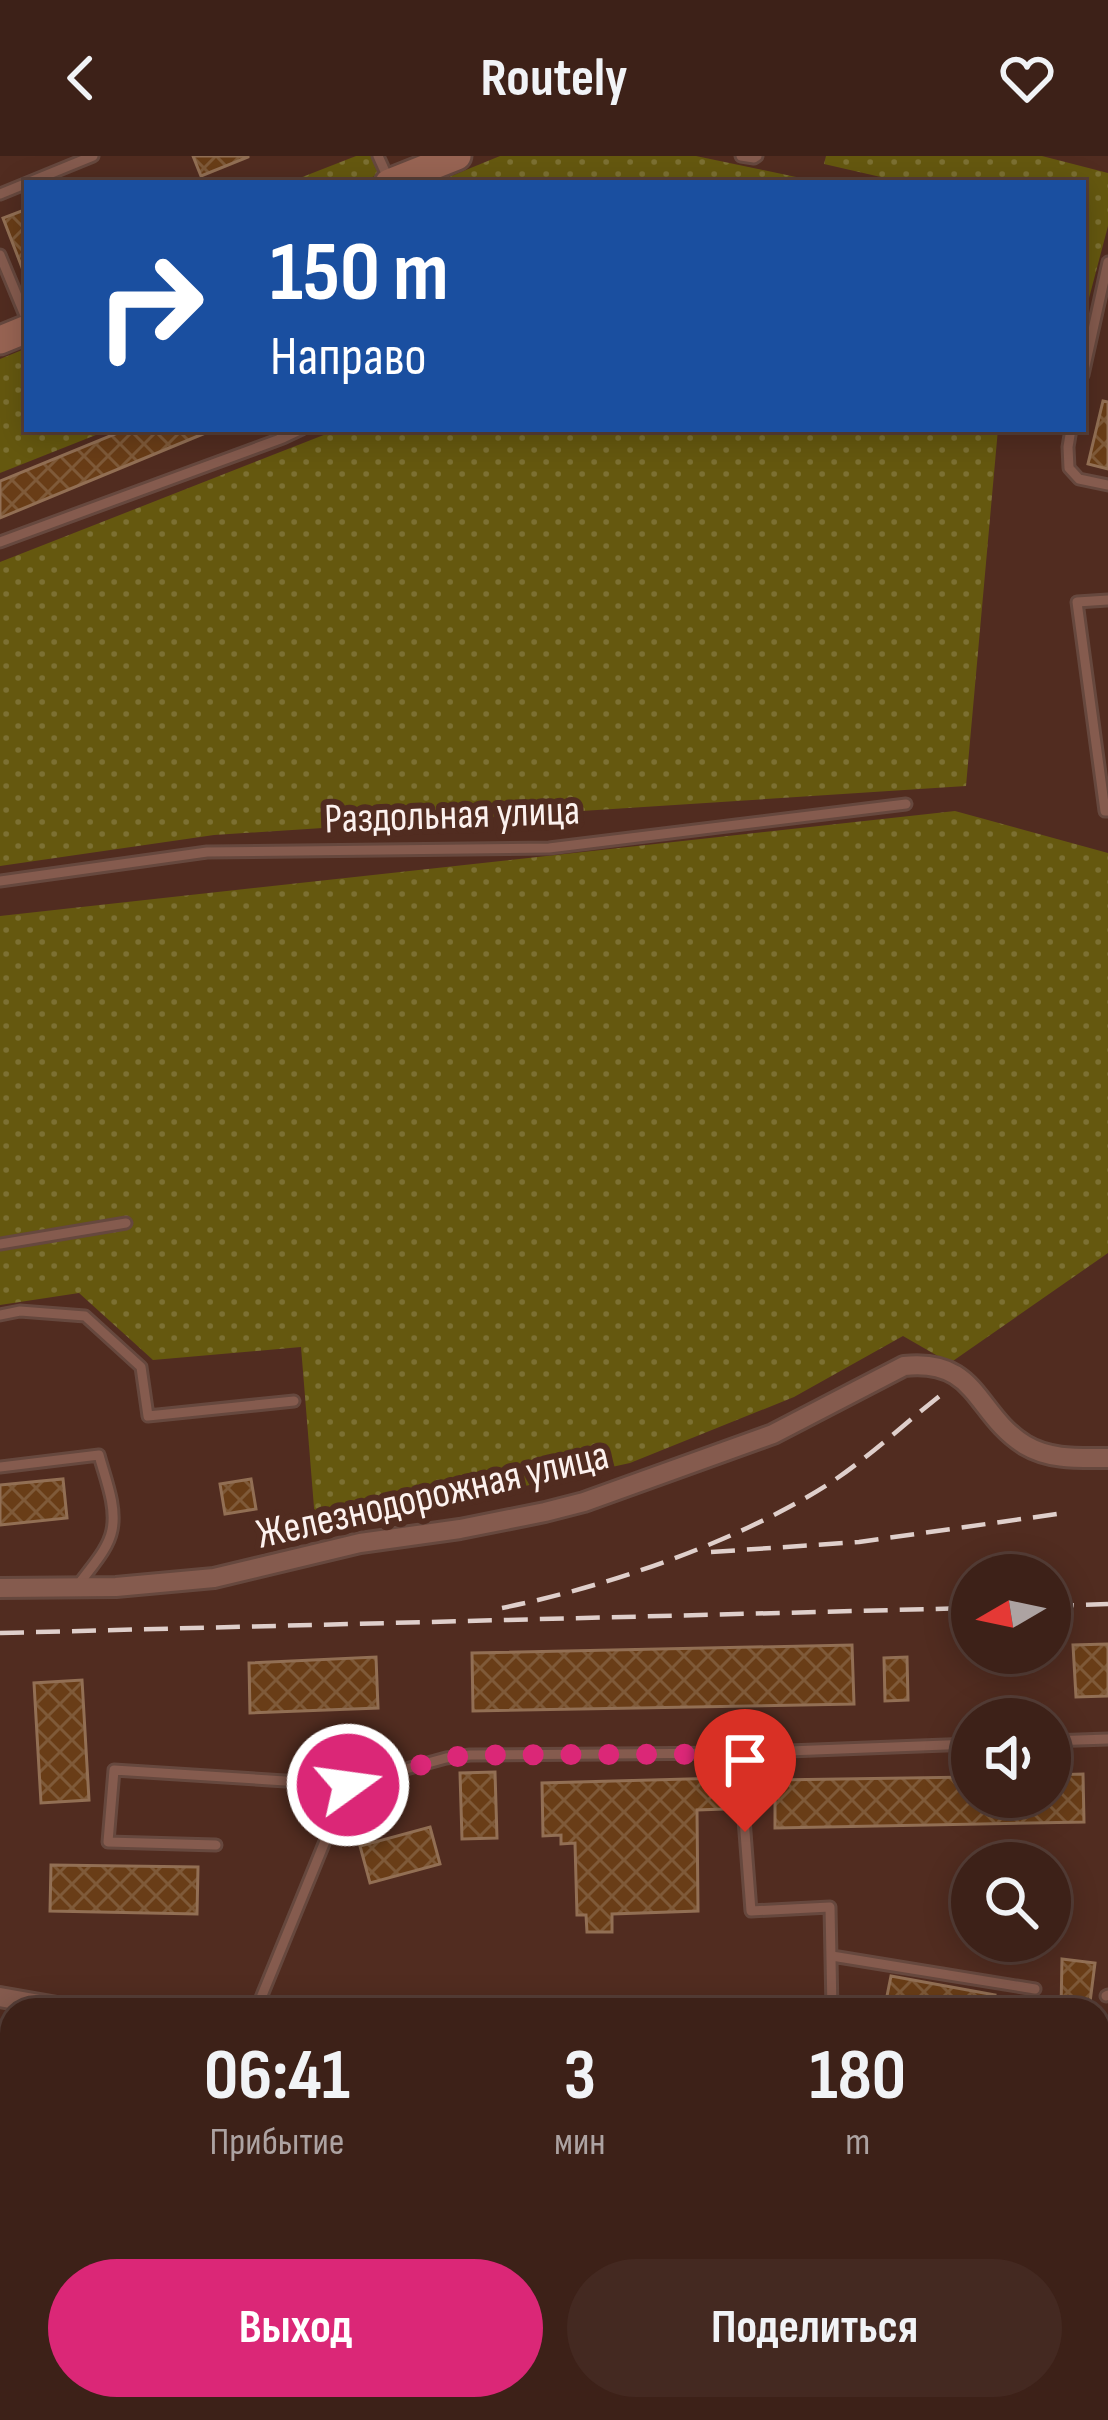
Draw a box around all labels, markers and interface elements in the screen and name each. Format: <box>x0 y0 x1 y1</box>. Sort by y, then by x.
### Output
icon: back <box>48 45 114 111</box>
icon: heart <box>994 45 1060 111</box>
text: Routely <box>480 46 628 111</box>
text: 150 m <box>270 223 449 324</box>
icon: right <box>72 228 228 384</box>
text: Направо <box>270 325 427 390</box>
street label: Раздольная улица <box>323 786 581 845</box>
street label: Железнодорожная улица <box>251 1430 614 1561</box>
north arrow <box>951 1554 1071 1674</box>
map controls <box>951 1554 1071 1962</box>
button: sound <box>951 1698 1071 1818</box>
pin <box>694 1709 796 1832</box>
position arrow <box>285 1722 411 1848</box>
icon: arrive <box>712 1727 778 1793</box>
button: search <box>951 1842 1071 1962</box>
text: 06:41 <box>204 2033 350 2120</box>
text: 3 <box>564 2033 596 2120</box>
text: 180 <box>810 2033 906 2120</box>
text: Прибытие <box>209 2119 345 2166</box>
text: мин <box>554 2119 606 2166</box>
text: m <box>845 2119 870 2166</box>
button: Выход <box>48 2259 543 2397</box>
button: Поделиться <box>567 2259 1062 2397</box>

